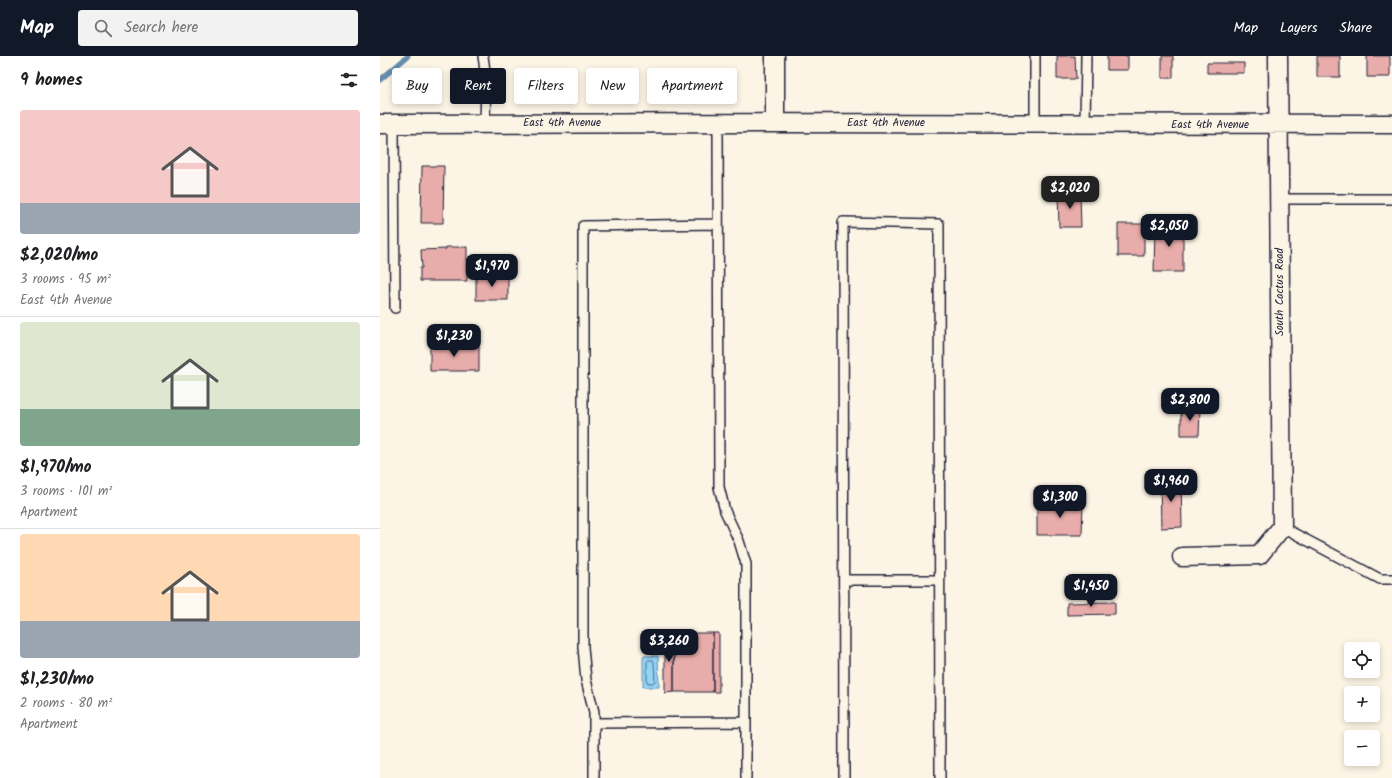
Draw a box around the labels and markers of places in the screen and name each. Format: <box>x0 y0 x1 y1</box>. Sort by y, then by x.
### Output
pin: $2,020 <box>1037 176 1103 210</box>
pin: $2,050 <box>1136 214 1202 248</box>
pin: $1,970 <box>459 254 525 288</box>
pin: $1,230 <box>421 324 487 358</box>
pin: $2,800 <box>1157 388 1223 422</box>
pin: $1,960 <box>1138 469 1204 503</box>
pin: $1,300 <box>1027 485 1093 519</box>
pin: $1,450 <box>1058 574 1124 608</box>
pin: $3,260 <box>636 629 702 663</box>

